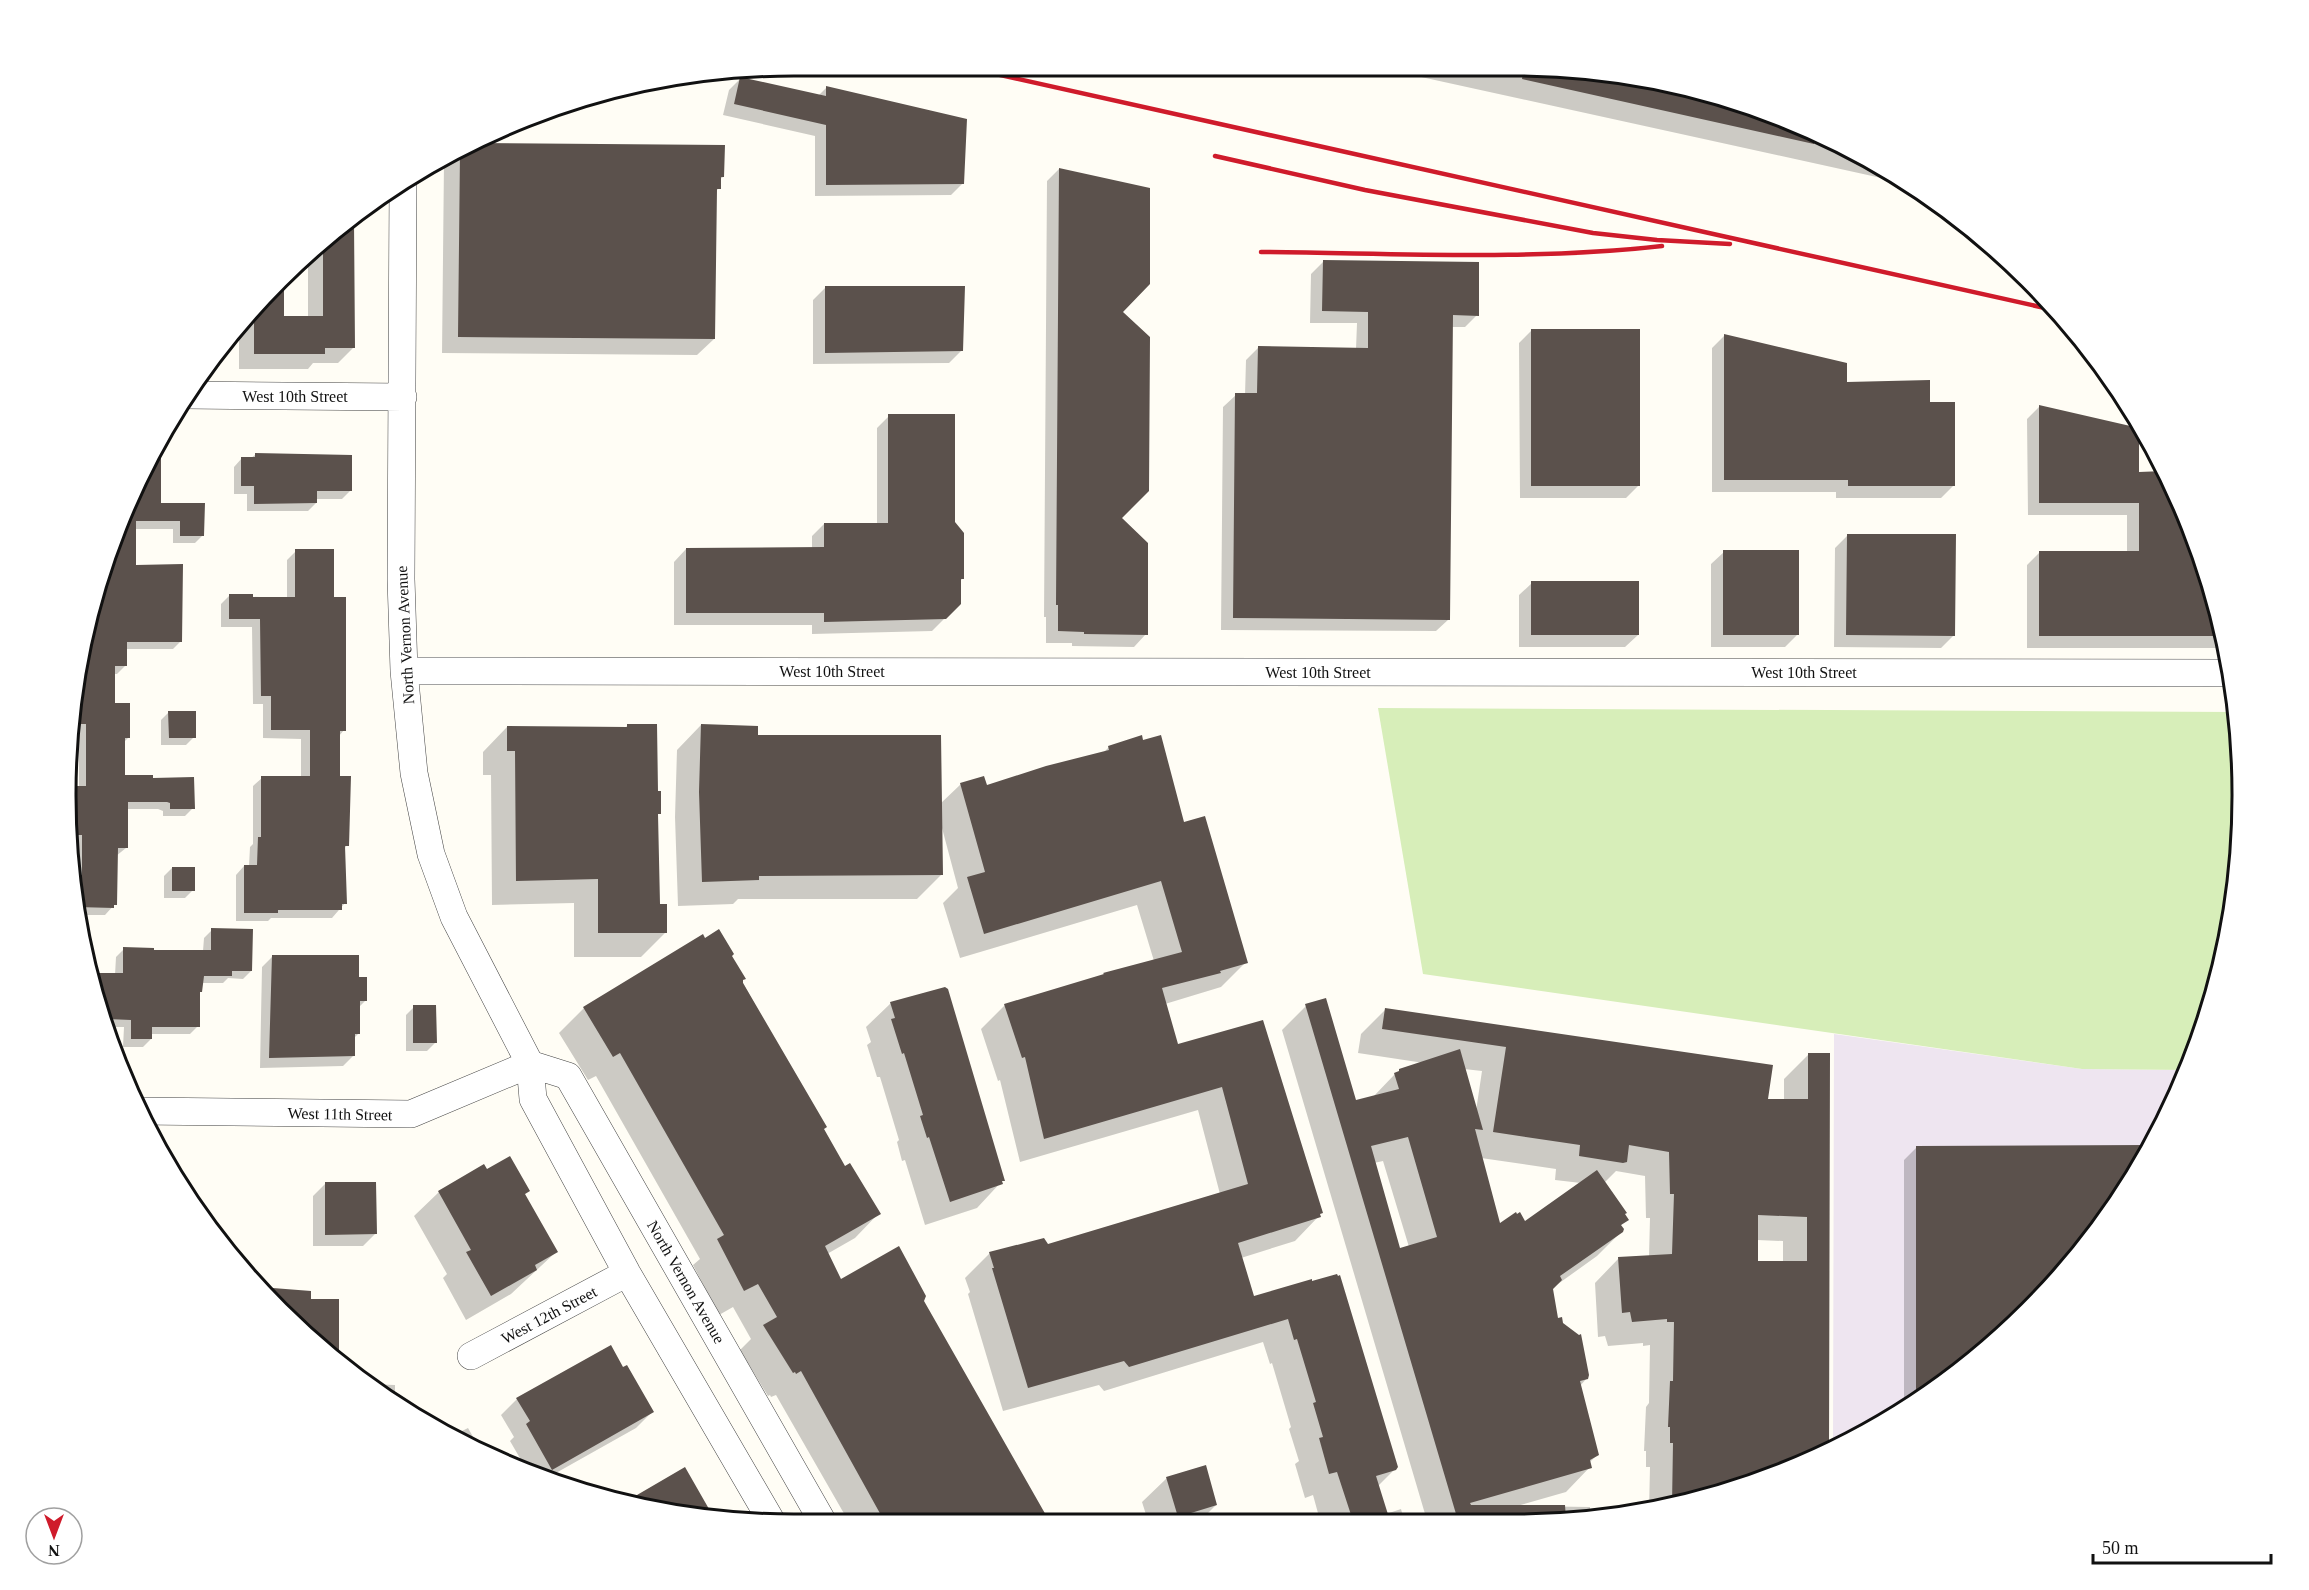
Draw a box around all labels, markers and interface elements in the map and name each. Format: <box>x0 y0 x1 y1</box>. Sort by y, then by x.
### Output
street label: West 10th Street <box>242 388 348 405</box>
street label: North Vernon Avenue <box>393 565 417 705</box>
street label: West 10th Street <box>779 663 885 680</box>
street label: West 10th Street <box>1265 664 1371 681</box>
street label: West 10th Street <box>1751 664 1857 681</box>
street label: West 11th Street <box>287 1105 393 1123</box>
street label: North Vernon Avenue <box>644 1218 728 1346</box>
street label: West 12th Street <box>498 1283 600 1347</box>
north arrow <box>24 1506 84 1566</box>
scale bar <box>2093 1527 2272 1565</box>
text: 50 m <box>2102 1538 2139 1558</box>
text: N <box>48 1542 60 1559</box>

